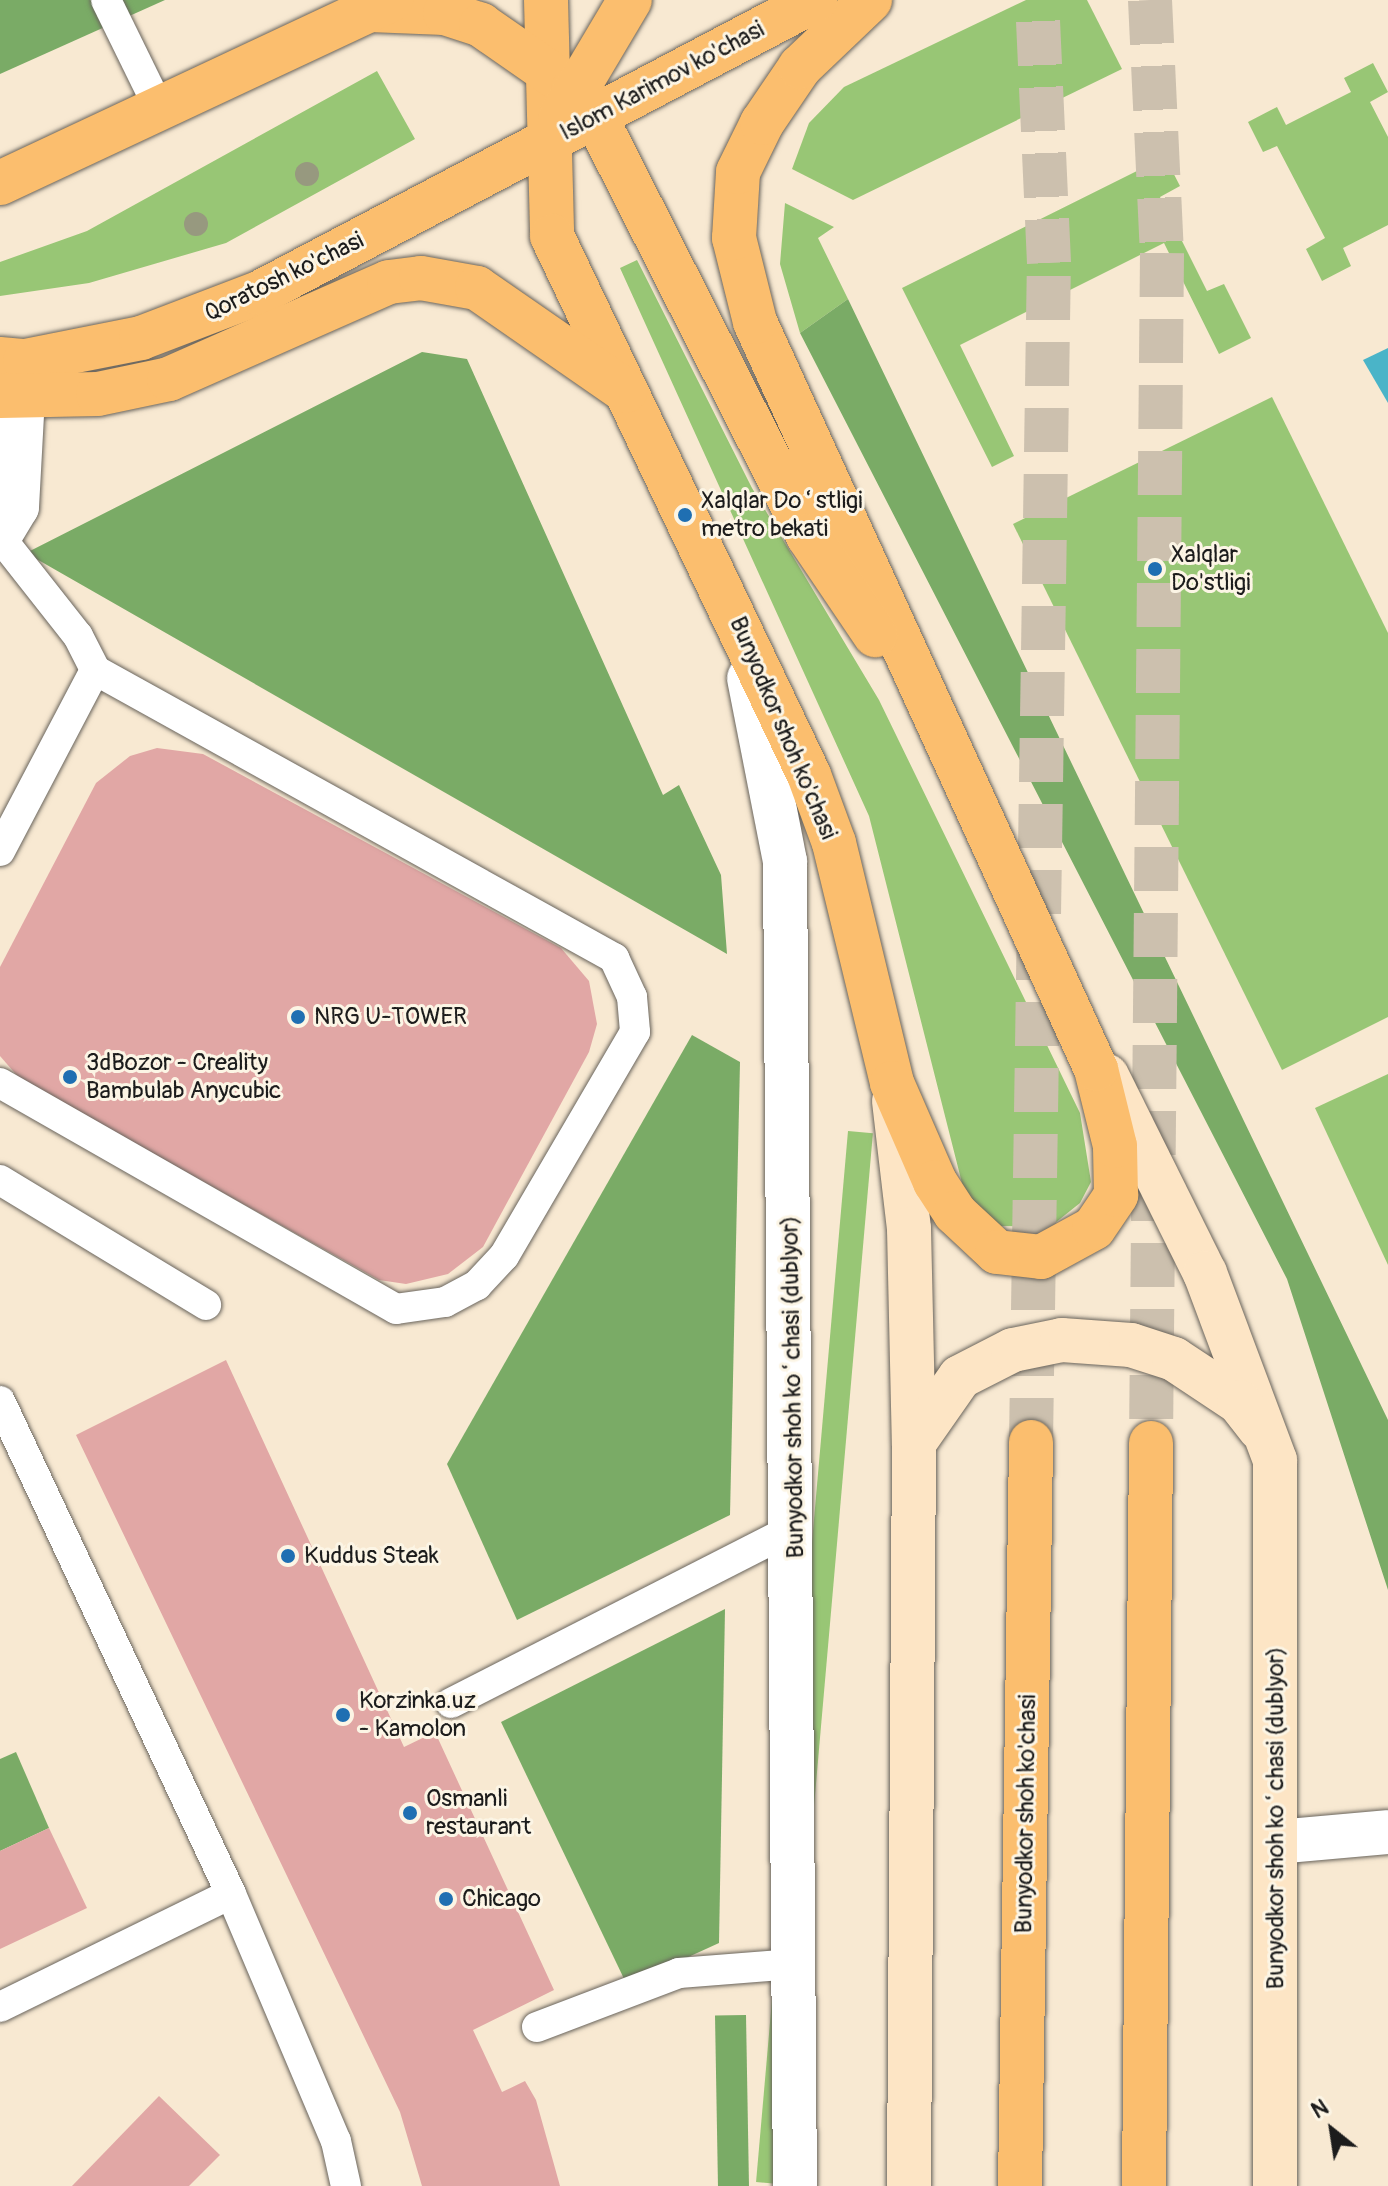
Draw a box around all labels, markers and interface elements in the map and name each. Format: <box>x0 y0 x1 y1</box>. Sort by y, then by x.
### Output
street label: Islom Karimov ko'chasi <box>555 15 769 147</box>
street label: Qoratosh ko'chasi <box>200 226 368 328</box>
place label: Xalqlar Doʻstligi metro bekati <box>701 487 862 543</box>
marker: Xalqlar Doʻstligi metro bekati <box>676 506 694 524</box>
place label: Xalqlar Do'stligi <box>1171 541 1250 597</box>
marker: Xalqlar Do'stligi <box>1146 560 1164 578</box>
street label: Bunyodkor shoh ko'chasi <box>723 612 843 844</box>
place label: NRG U-TOWER <box>314 1003 467 1031</box>
marker: NRG U-TOWER <box>289 1008 307 1026</box>
place label: 3dBozor - Creality Bambulab Anycubic <box>86 1049 281 1105</box>
marker: 3dBozor - Creality Bambulab Anycubic <box>61 1068 79 1086</box>
street label: Bunyodkor shoh koʻchasi (dublyor) <box>776 1215 810 1559</box>
place label: Kuddus Steak <box>304 1542 439 1570</box>
marker: Kuddus Steak <box>279 1547 297 1565</box>
street label: Bunyodkor shoh koʻchasi (dublyor) <box>1262 1647 1290 1989</box>
place label: Korzinka.uz - Kamolon <box>359 1687 476 1743</box>
street label: Bunyodkor shoh ko'chasi <box>1010 1694 1042 1934</box>
marker: Korzinka.uz - Kamolon <box>334 1706 352 1724</box>
place label: Osmanli restaurant <box>426 1785 531 1841</box>
marker: Osmanli restaurant <box>401 1804 419 1822</box>
place label: Chicago <box>462 1885 541 1913</box>
marker: Chicago <box>437 1890 455 1908</box>
north arrow <box>1292 2090 1372 2170</box>
text: N <box>1307 2093 1333 2125</box>

